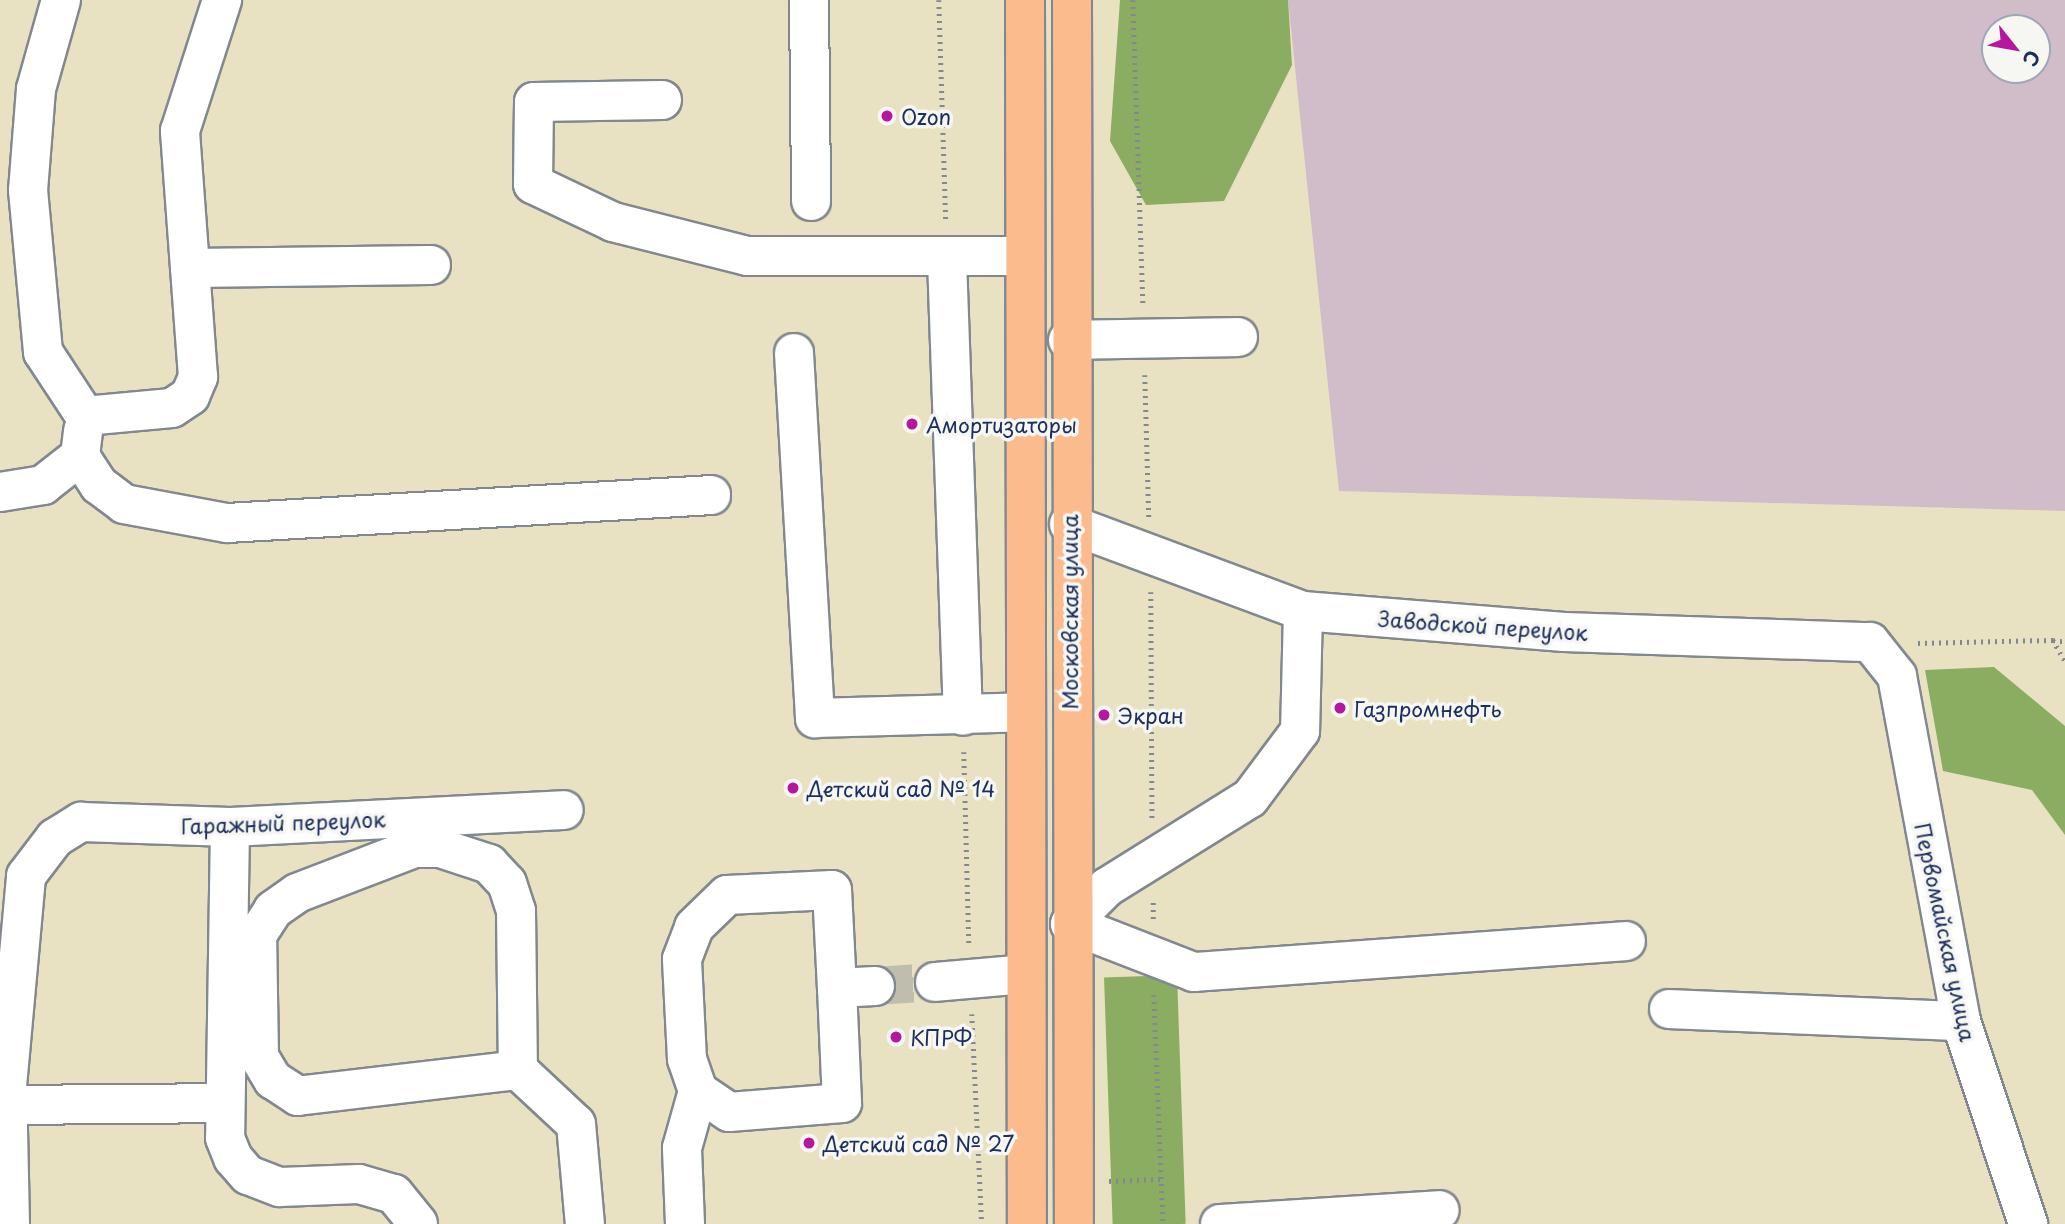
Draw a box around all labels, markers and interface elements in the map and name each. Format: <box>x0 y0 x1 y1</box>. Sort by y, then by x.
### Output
north arrow <box>1981 14 2051 84</box>
text: С <box>2017 45 2048 72</box>
place label: Ozon <box>901 103 951 129</box>
marker: Ozon <box>879 108 895 124</box>
place label: Амортизаторы <box>926 411 1077 437</box>
marker: Амортизаторы <box>904 416 920 432</box>
street label: Московская улица <box>1056 514 1082 710</box>
street label: Заводской переулок <box>1377 605 1589 645</box>
place label: Газпромнефть <box>1354 695 1502 721</box>
marker: Газпромнефть <box>1332 700 1348 716</box>
place label: Экран <box>1118 702 1184 728</box>
marker: Экран <box>1096 707 1112 723</box>
place label: Детский сад № 14 <box>807 775 997 801</box>
marker: Детский сад № 14 <box>785 780 801 796</box>
street label: Гаражный переулок <box>180 806 386 838</box>
street label: Первомайская улица <box>1910 820 1982 1044</box>
place label: КПРФ <box>910 1024 972 1050</box>
marker: КПРФ <box>888 1029 904 1045</box>
place label: Детский сад № 27 <box>823 1130 1016 1156</box>
marker: Детский сад № 27 <box>801 1135 817 1151</box>

